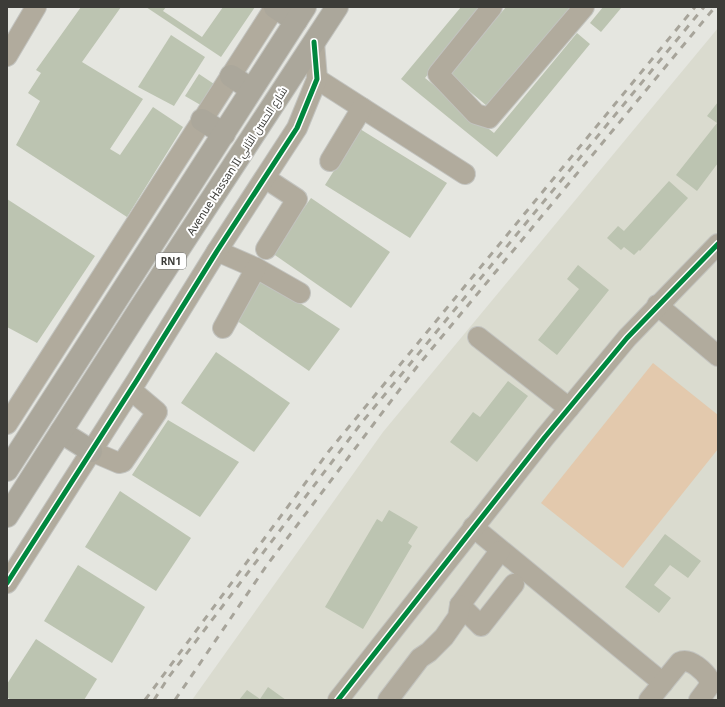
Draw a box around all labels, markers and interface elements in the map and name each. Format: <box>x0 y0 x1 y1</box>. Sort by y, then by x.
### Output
street label: Avenue Hassan II شارع الحسن الثاني <box>183 84 292 239</box>
road number: RN1 <box>156 253 186 269</box>

